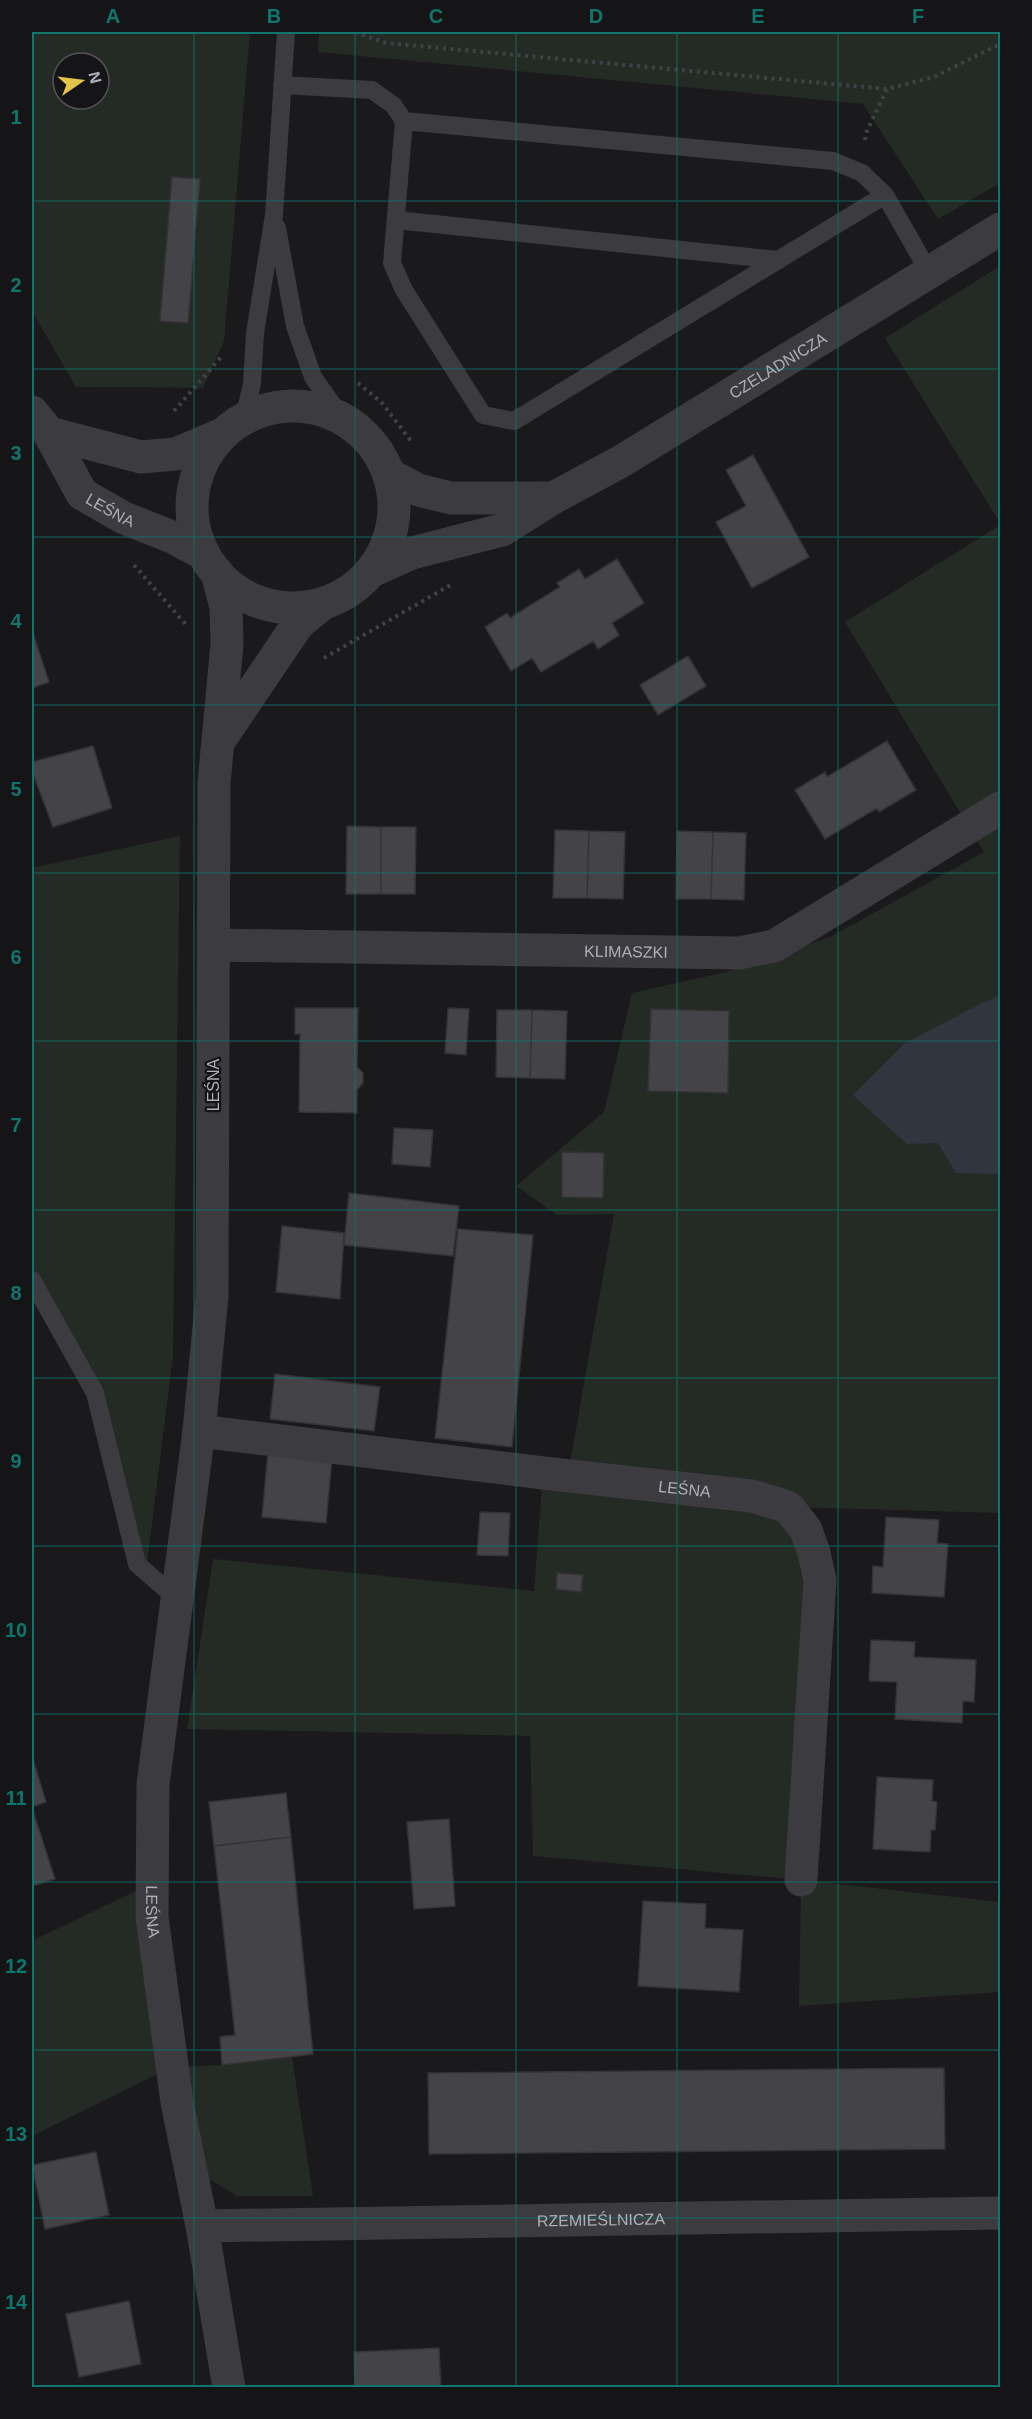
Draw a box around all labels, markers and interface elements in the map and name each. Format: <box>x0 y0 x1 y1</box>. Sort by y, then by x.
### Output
text: A <box>106 5 120 27</box>
text: B <box>267 5 281 27</box>
text: C <box>429 5 443 27</box>
text: D <box>589 5 603 27</box>
text: E <box>751 5 765 27</box>
text: F <box>912 5 924 27</box>
north arrow <box>51 51 111 111</box>
text: N <box>85 70 105 85</box>
text: 1 <box>10 106 22 128</box>
text: 2 <box>10 274 22 296</box>
street label: CZELADNICZA <box>726 329 830 402</box>
text: 3 <box>10 442 22 464</box>
street label: LEŚNA <box>83 490 137 530</box>
text: 4 <box>10 610 22 632</box>
text: 5 <box>10 778 22 800</box>
street label: KLIMASZKI <box>584 942 668 960</box>
text: 6 <box>10 946 22 968</box>
street label: LEŚNA <box>204 1058 222 1111</box>
text: 7 <box>10 1114 22 1136</box>
text: 8 <box>10 1282 22 1304</box>
text: 9 <box>10 1450 22 1472</box>
street label: LEŚNA <box>658 1477 712 1500</box>
text: 10 <box>5 1619 27 1641</box>
text: 11 <box>5 1787 27 1809</box>
street label: LEŚNA <box>143 1885 163 1939</box>
text: 12 <box>5 1955 27 1977</box>
text: 13 <box>5 2123 27 2145</box>
street label: RZEMIEŚLNICZA <box>537 2210 665 2229</box>
text: 14 <box>5 2291 28 2313</box>

